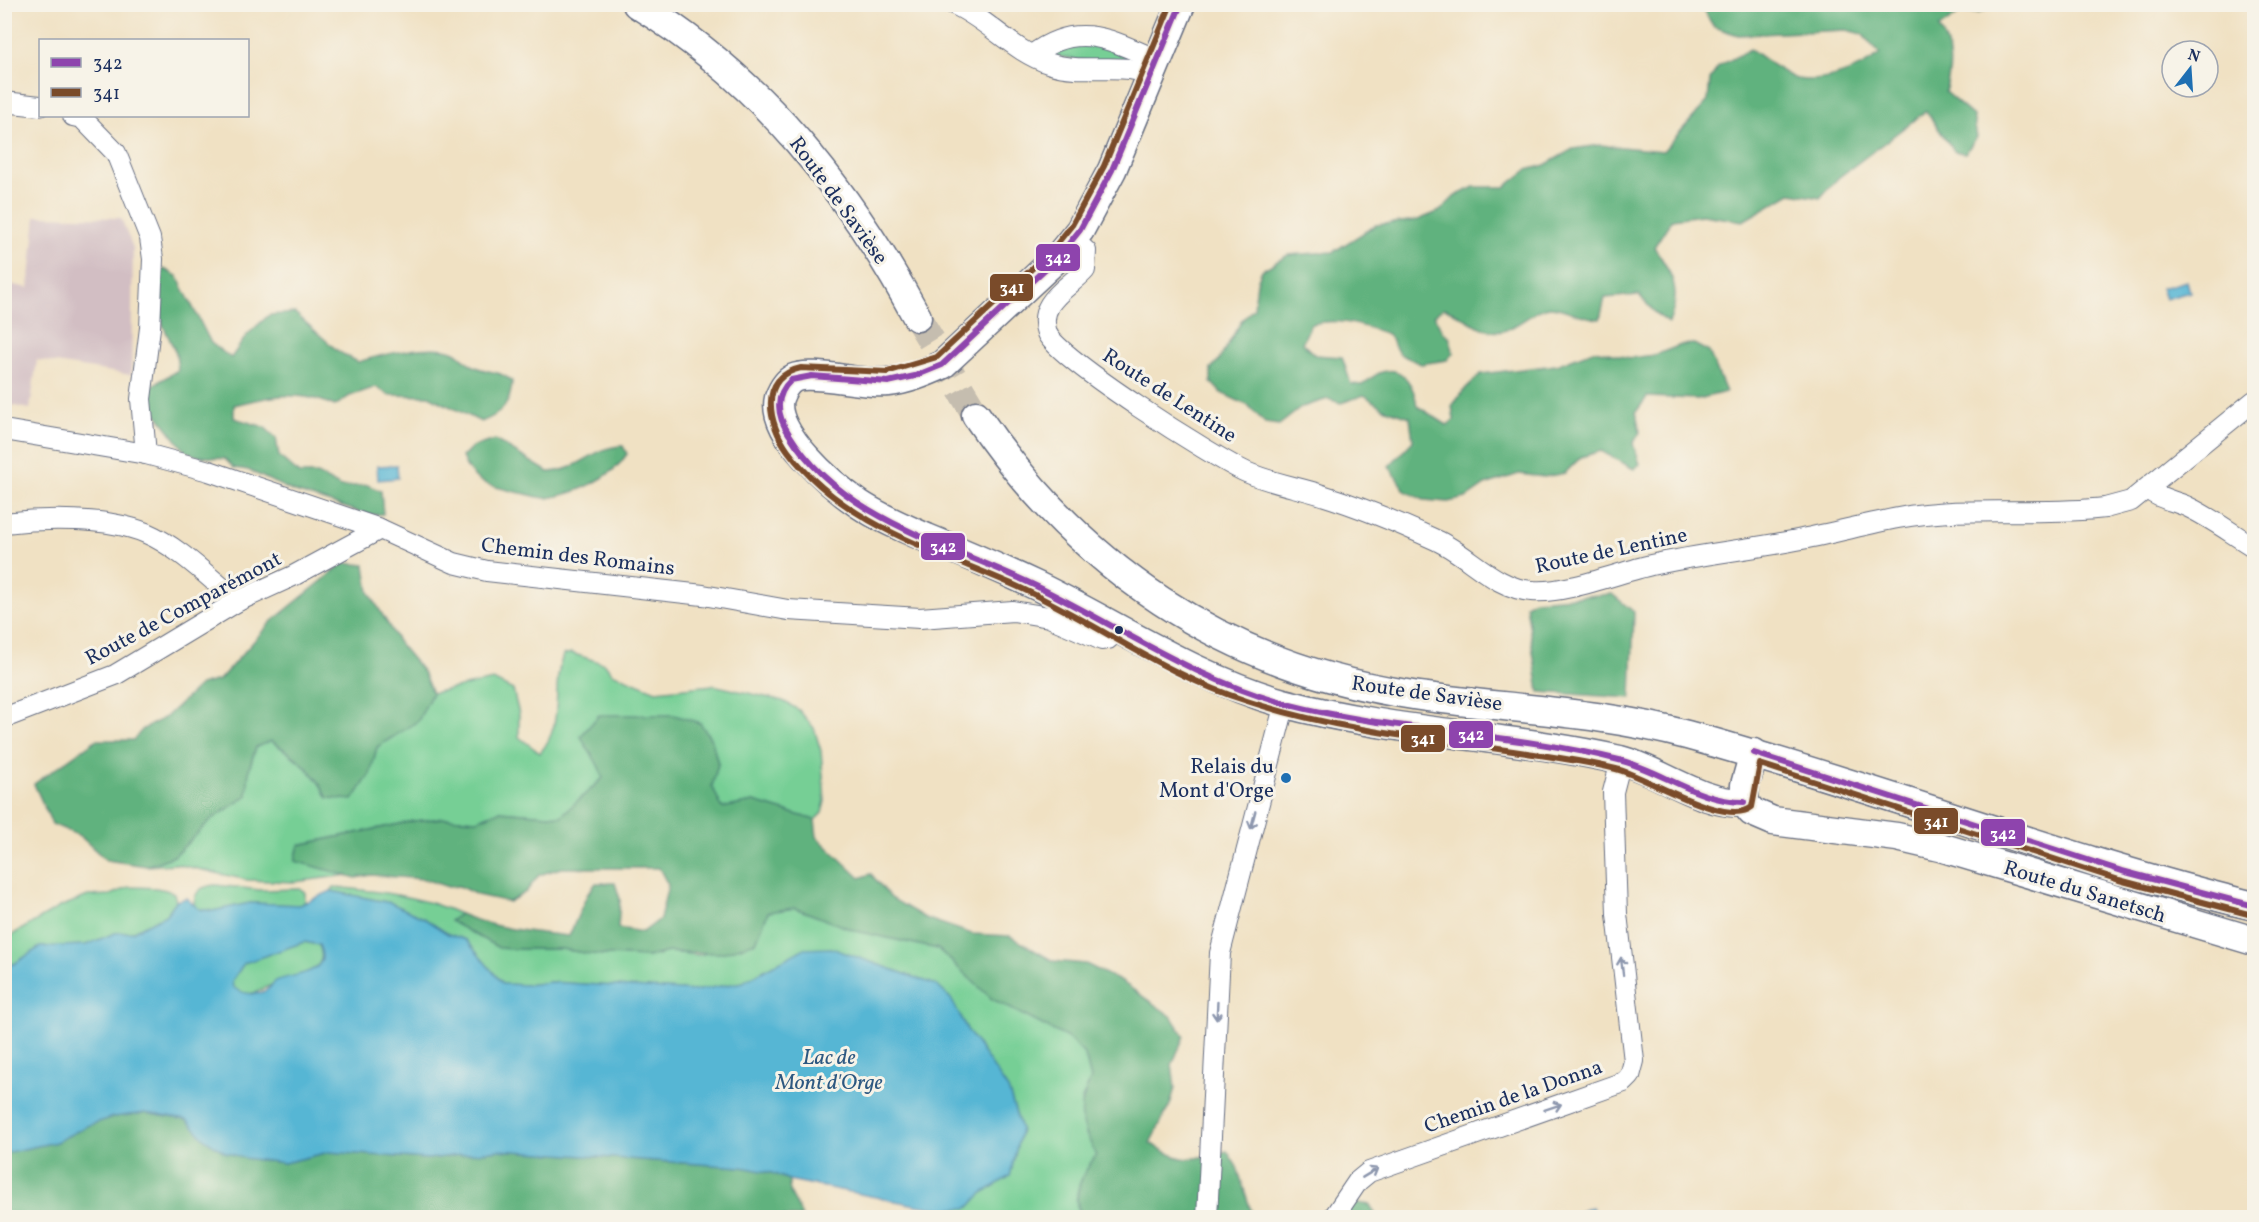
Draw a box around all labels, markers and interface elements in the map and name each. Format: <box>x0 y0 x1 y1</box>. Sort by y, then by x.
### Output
legend <box>39 39 249 117</box>
north arrow <box>2160 39 2220 99</box>
text: N <box>2185 44 2203 69</box>
text: 342 <box>93 52 123 77</box>
text: 341 <box>93 82 120 107</box>
street label: Route de Savièse <box>781 131 894 271</box>
line badge: 342 <box>1035 243 1081 272</box>
text: 342 <box>1045 248 1071 270</box>
line badge: 341 <box>989 273 1034 302</box>
text: 341 <box>1000 278 1024 300</box>
street label: Route de Lentine <box>1096 342 1242 451</box>
street label: Route de Lentine <box>1533 521 1690 582</box>
street label: Chemin des Romains <box>479 531 676 584</box>
line badge: 342 <box>920 532 966 561</box>
text: 342 <box>930 537 956 559</box>
street label: Route de Comparémont <box>80 545 287 673</box>
unlabelled marker <box>1113 624 1125 636</box>
street label: Route de Savièse <box>1350 670 1504 719</box>
line badge: 342 <box>1448 720 1494 749</box>
line badge: 341 <box>1400 724 1446 753</box>
text: 342 <box>1458 725 1484 747</box>
text: 341 <box>1411 729 1435 751</box>
place label: Relais du Mont d'Orge <box>1159 753 1274 806</box>
marker: Relais du Mont d'Orge <box>1279 771 1293 785</box>
line badge: 341 <box>1913 807 1959 835</box>
one-way arrow <box>1247 811 1259 830</box>
text: 341 <box>1924 812 1948 834</box>
line badge: 342 <box>1980 818 2026 847</box>
text: 342 <box>1990 824 2016 846</box>
street label: Route du Sanetsch <box>2000 854 2169 931</box>
one-way arrow <box>1616 957 1627 977</box>
one-way arrow <box>1211 1001 1222 1021</box>
water label: Lac de Mont d'Orge <box>775 1043 882 1099</box>
street label: Chemin de la Donna <box>1420 1053 1607 1142</box>
one-way arrow <box>1543 1100 1562 1111</box>
one-way arrow <box>1361 1167 1378 1179</box>

